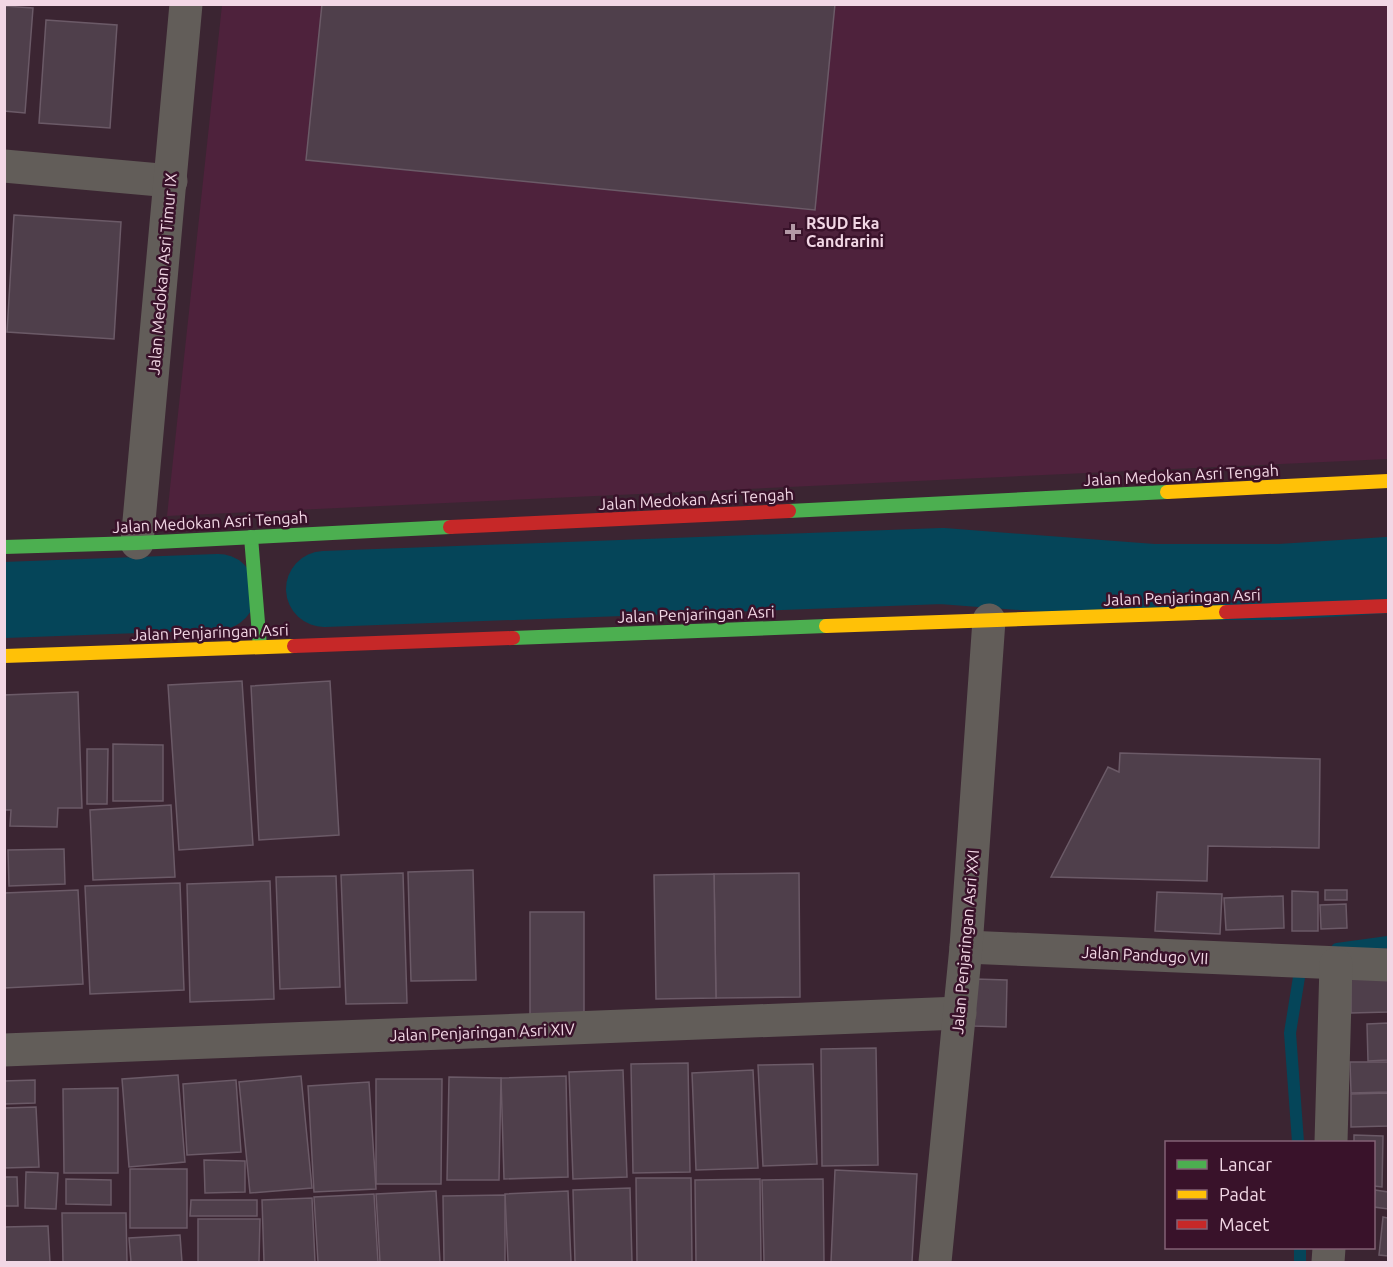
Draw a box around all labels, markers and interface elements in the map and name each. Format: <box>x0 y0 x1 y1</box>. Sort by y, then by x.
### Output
street label: Jalan Medokan Asri Timur IX <box>144 172 180 376</box>
place label: RSUD Eka Candrarini <box>806 214 884 250</box>
marker: RSUD Eka Candrarini <box>784 223 802 241</box>
street label: Jalan Medokan Asri Tengah <box>1083 461 1279 489</box>
street label: Jalan Medokan Asri Tengah <box>598 485 794 513</box>
street label: Jalan Medokan Asri Tengah <box>112 508 308 536</box>
street label: Jalan Penjaringan Asri <box>1103 585 1261 609</box>
street label: Jalan Penjaringan Asri <box>617 602 775 626</box>
street label: Jalan Penjaringan Asri <box>131 620 289 644</box>
street label: Jalan Penjaringan Asri XXI <box>948 849 982 1035</box>
street label: Jalan Pandugo VII <box>1081 943 1209 967</box>
street label: Jalan Penjaringan Asri XIV <box>389 1020 575 1044</box>
legend <box>1165 1141 1375 1249</box>
text: Lancar <box>1219 1154 1272 1174</box>
text: Padat <box>1219 1184 1266 1204</box>
text: Macet <box>1219 1214 1269 1234</box>

